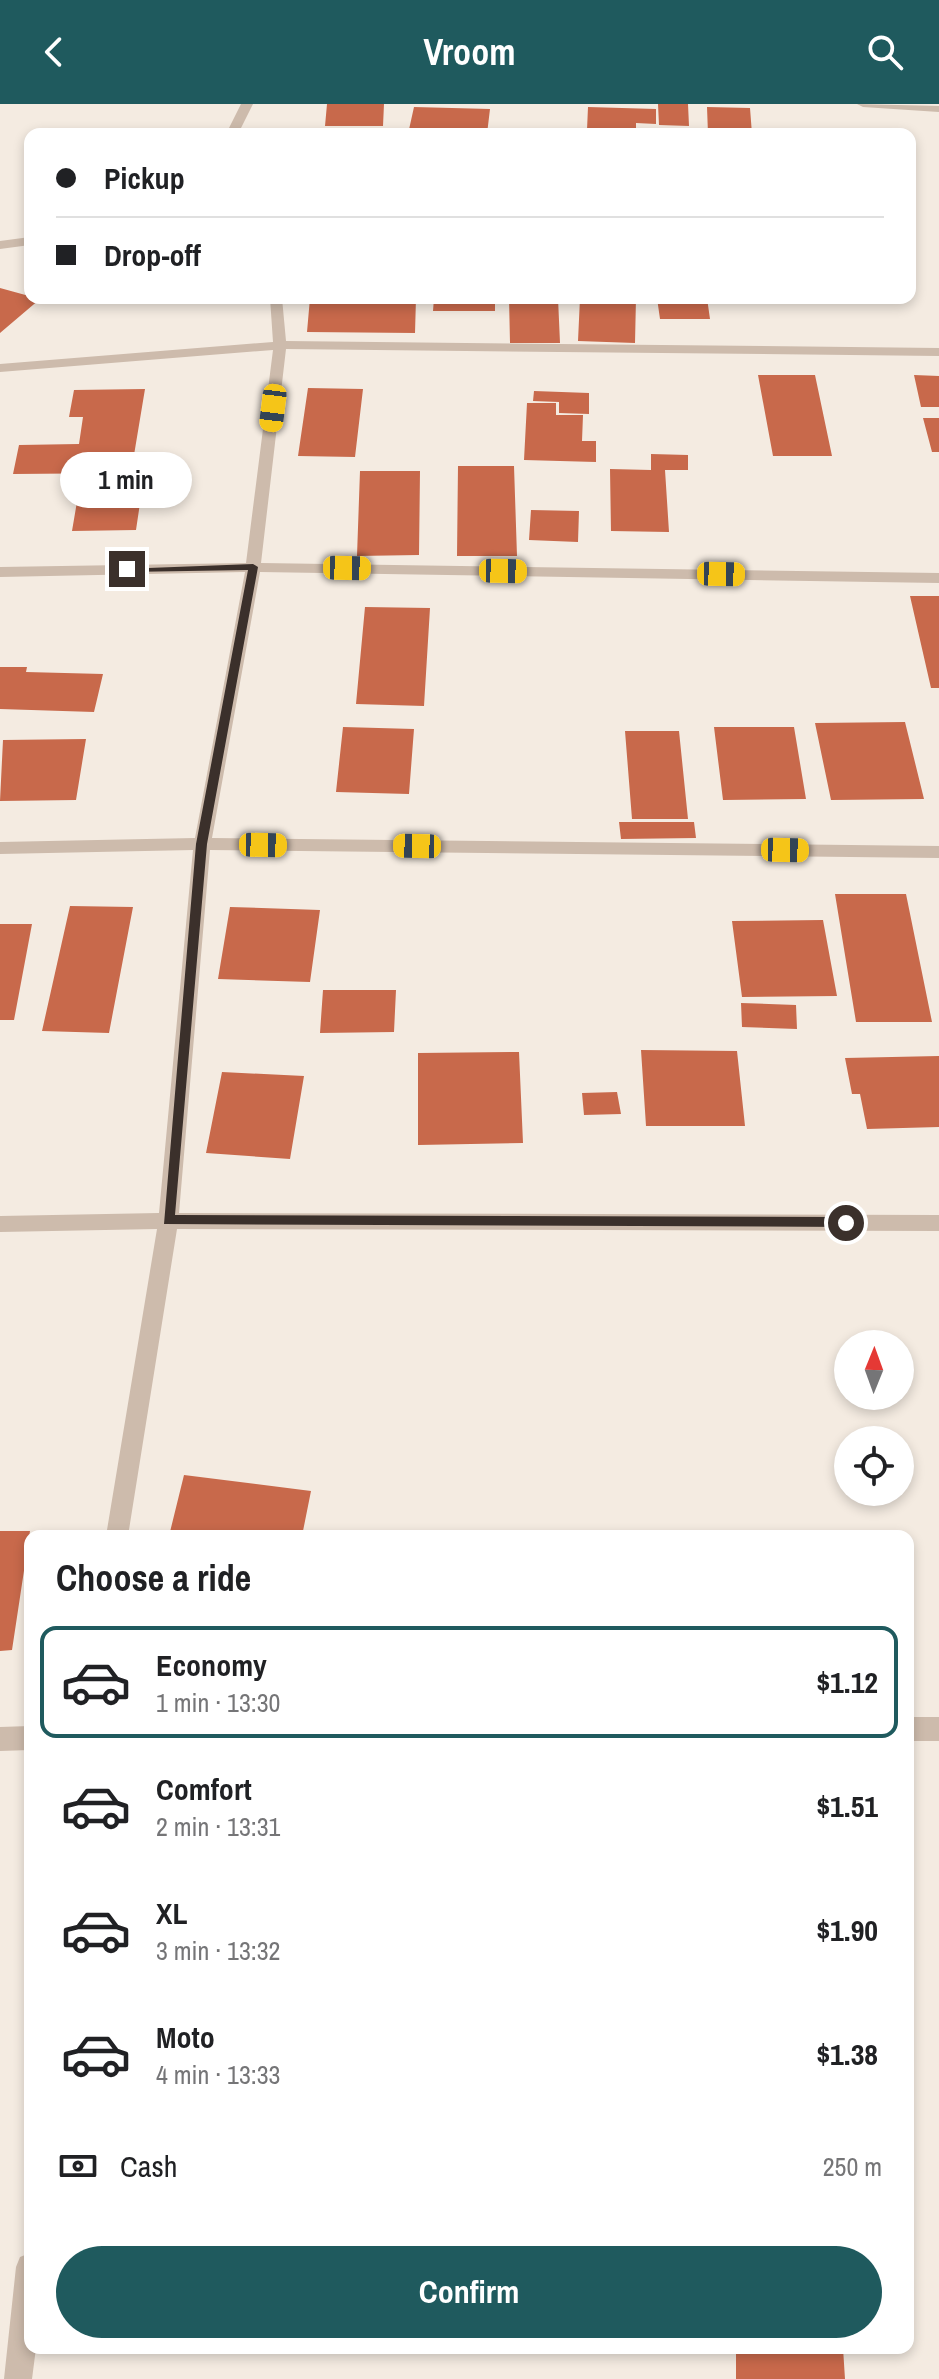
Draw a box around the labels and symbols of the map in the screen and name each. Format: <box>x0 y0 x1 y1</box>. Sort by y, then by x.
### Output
car <box>258 383 288 433</box>
callout: 1 min <box>61 453 193 509</box>
route end <box>109 551 145 587</box>
car <box>323 556 371 580</box>
car <box>479 559 527 583</box>
car <box>697 562 745 586</box>
car <box>239 833 287 857</box>
car <box>393 834 441 858</box>
car <box>761 838 809 862</box>
route start <box>828 1205 864 1241</box>
north arrow <box>834 1330 914 1410</box>

